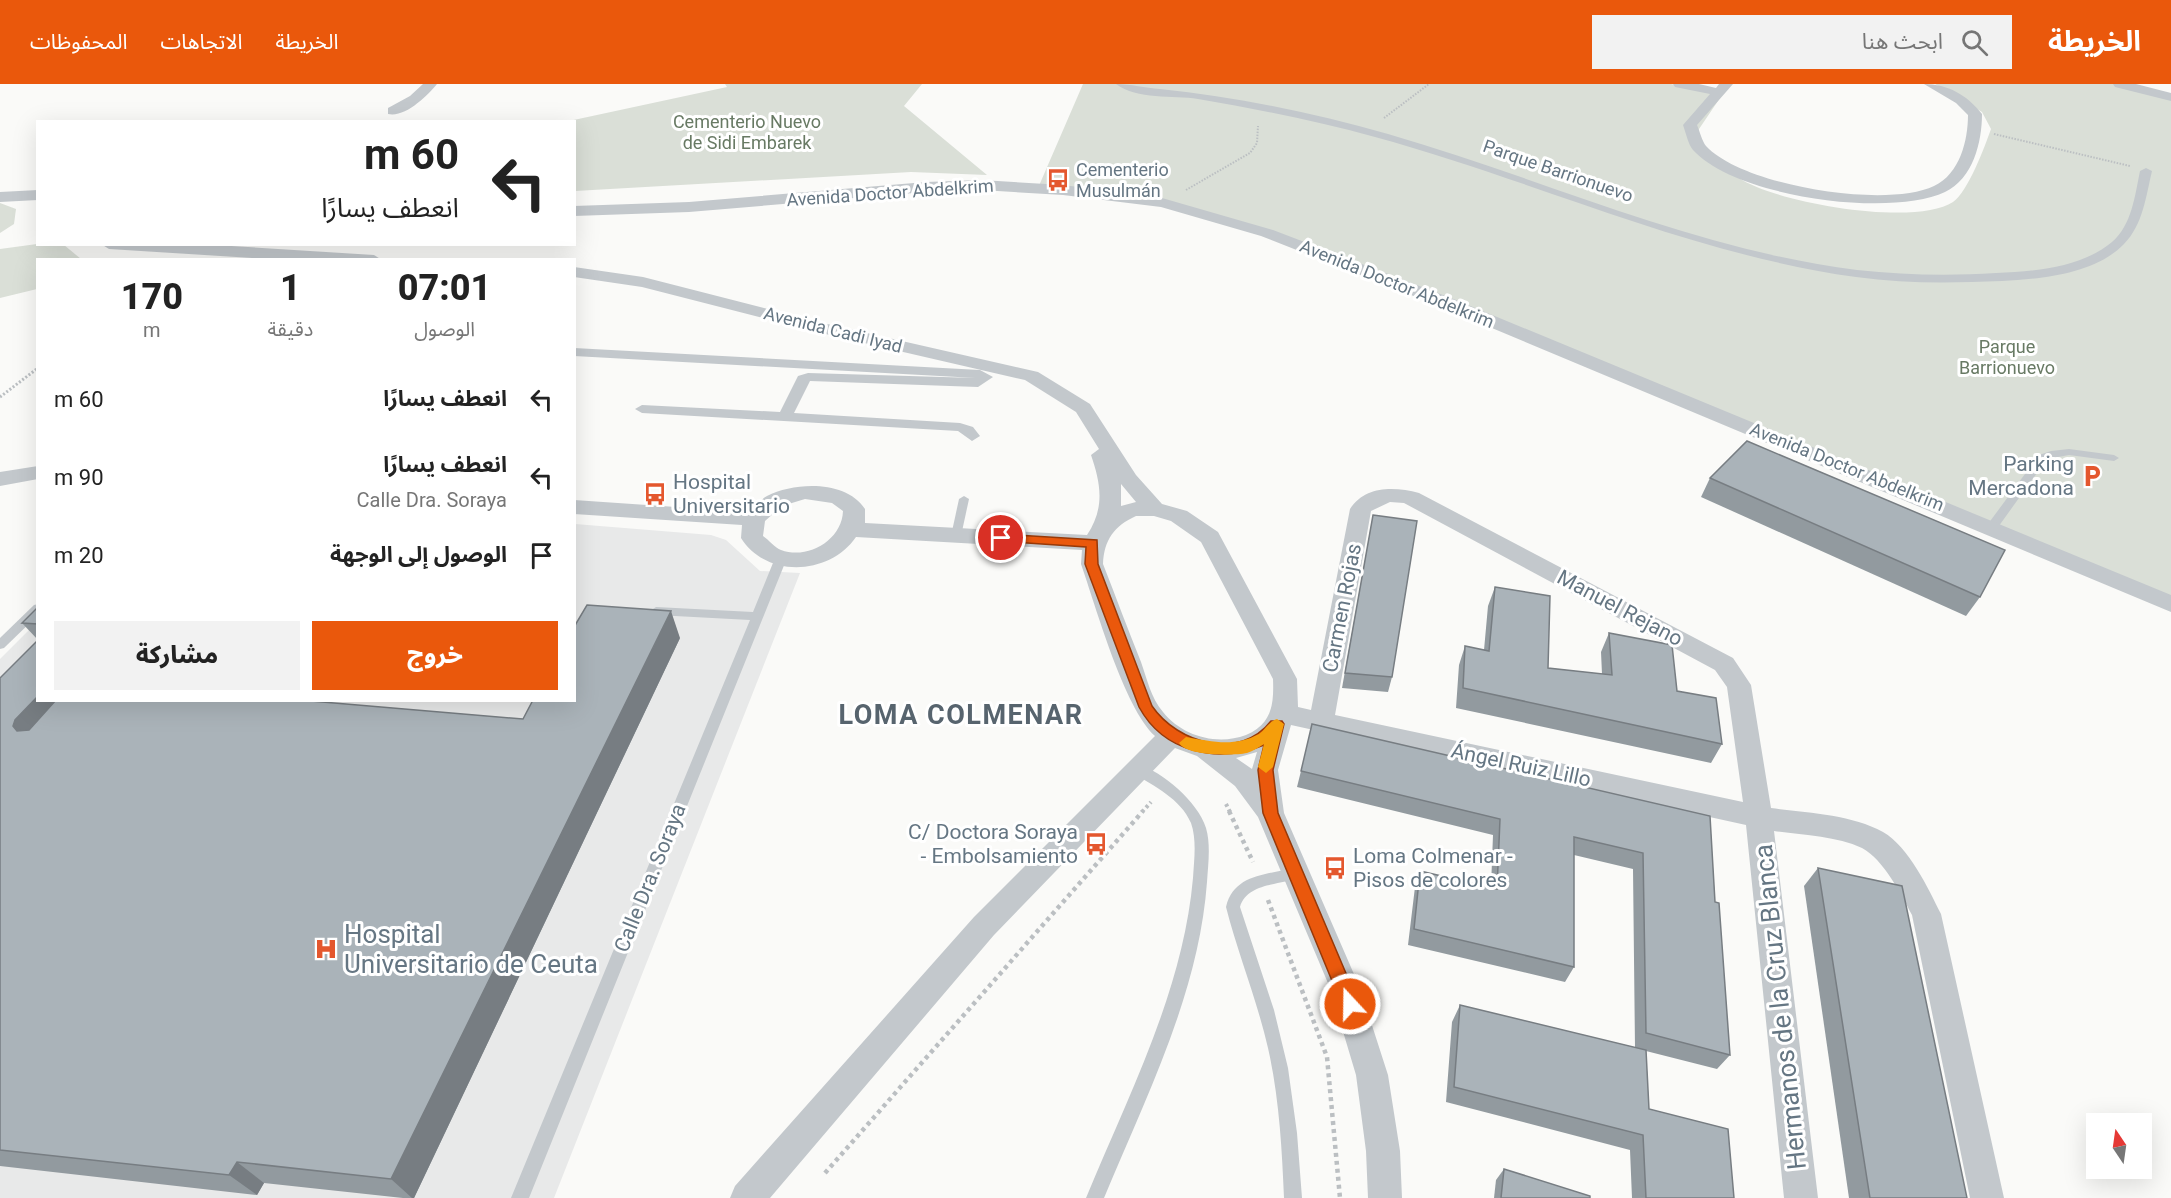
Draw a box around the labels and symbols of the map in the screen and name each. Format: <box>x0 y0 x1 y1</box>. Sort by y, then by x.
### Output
park label: Cementerio Nuevo de Sidi Embarek <box>673 111 821 153</box>
street label: Parque Barrionuevo <box>1480 135 1636 206</box>
place label: Cementerio Musulmán <box>1076 159 1169 201</box>
bus stop icon: Cementerio Musulmán <box>1045 167 1071 193</box>
street label: Avenida Doctor Abdelkrim <box>786 175 994 210</box>
street label: Avenida Doctor Abdelkrim <box>1297 235 1497 332</box>
street label: Avenida Cadi Iyad <box>762 302 905 357</box>
park label: Parque Barrionuevo <box>1959 336 2055 378</box>
street label: Avenida Doctor Abdelkrim <box>1747 418 1947 515</box>
place label: Parking Mercadona <box>1968 452 2074 500</box>
parking icon: Parking Mercadona <box>2079 463 2105 489</box>
place label: Hospital Universitario <box>673 470 790 518</box>
bus stop icon: Hospital Universitario <box>642 481 668 507</box>
pin <box>975 512 1026 563</box>
street label: Carmen Rojas <box>1318 542 1366 674</box>
street label: Manuel Rejano <box>1553 565 1687 651</box>
district label: LOMA COLMENAR <box>838 699 1084 731</box>
street label: Ángel Ruiz Lillo <box>1449 738 1593 792</box>
street label: Calle Dra. Soraya <box>609 800 691 956</box>
place label: C/ Doctora Soraya - Embolsamiento <box>908 820 1078 868</box>
bus stop icon: C/ Doctora Soraya - Embolsamiento <box>1083 831 1109 857</box>
street label: Hermanos de la Cruz Blanca <box>1748 843 1812 1171</box>
place label: Loma Colmenar - Pisos de colores <box>1353 844 1513 892</box>
bus stop icon: Loma Colmenar - Pisos de colores <box>1322 855 1348 881</box>
place label: Hospital Universitario de Ceuta <box>344 919 598 979</box>
hospital icon: Hospital Universitario de Ceuta <box>313 936 339 962</box>
position arrow <box>1318 972 1382 1036</box>
north arrow <box>2086 1113 2152 1179</box>

